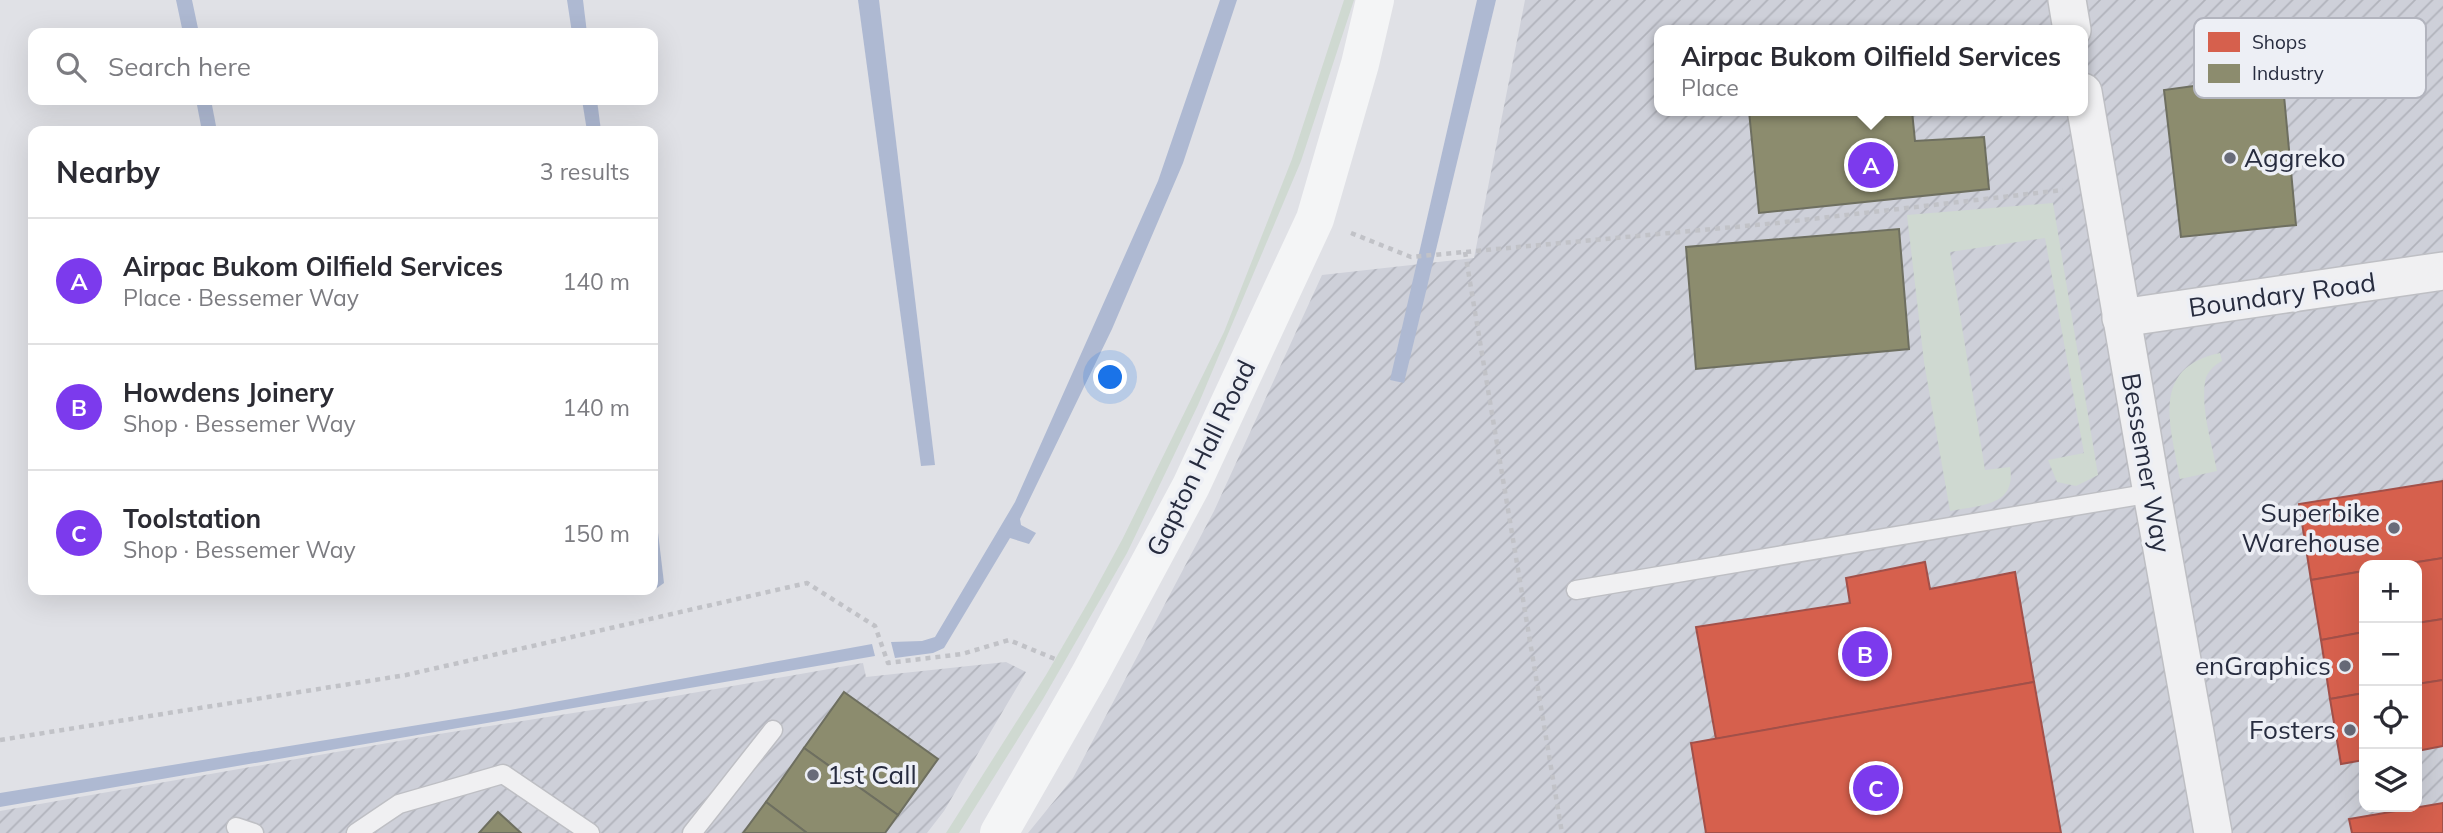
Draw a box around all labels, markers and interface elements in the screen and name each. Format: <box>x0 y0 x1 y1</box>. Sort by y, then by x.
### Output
legend <box>2194 18 2426 98</box>
popup <box>1654 25 2088 116</box>
search box <box>28 28 658 105</box>
text: Shops <box>2252 30 2307 54</box>
text: Airpac Bukom Oilfield Services <box>1681 40 2061 73</box>
icon: search <box>52 48 90 86</box>
text: Search here <box>108 50 251 83</box>
text: Industry <box>2252 61 2324 85</box>
text: Place <box>1681 73 1739 102</box>
pin: A <box>1848 139 1894 191</box>
place label: Aggreko <box>2244 141 2346 174</box>
marker: Aggreko <box>2222 150 2238 166</box>
text: Nearby <box>56 153 160 191</box>
text: 3 results <box>540 157 630 186</box>
text: Airpac Bukom Oilfield Services <box>123 250 503 283</box>
street label: Boundary Road <box>2186 265 2378 324</box>
text: A <box>70 267 88 296</box>
text: 140 m <box>562 267 630 296</box>
text: Place · Bessemer Way <box>123 283 359 312</box>
street label: Gapton Hall Road <box>1139 354 1262 561</box>
your location <box>1093 360 1127 394</box>
street label: Bessemer Way <box>2114 371 2179 555</box>
text: Howdens Joinery <box>123 376 334 409</box>
text: B <box>71 393 87 422</box>
text: 140 m <box>562 393 630 422</box>
text: Shop · Bessemer Way <box>123 409 356 438</box>
place label: Superbike Warehouse <box>2241 496 2380 559</box>
text: Toolstation <box>123 502 261 535</box>
text: C <box>71 519 87 548</box>
text: 150 m <box>562 519 630 548</box>
marker: Superbike Warehouse <box>2386 520 2402 536</box>
text: Shop · Bessemer Way <box>123 535 356 564</box>
map controls <box>2359 560 2422 812</box>
button: + <box>2359 560 2422 623</box>
button: − <box>2359 623 2422 686</box>
pin: B <box>1842 628 1888 680</box>
place label: enGraphics <box>2195 649 2331 682</box>
marker: enGraphics <box>2337 658 2353 674</box>
button: locate <box>2359 686 2422 749</box>
place label: Fosters <box>2249 713 2336 746</box>
marker: Fosters <box>2342 722 2358 738</box>
button: layers <box>2359 749 2422 812</box>
place label: 1st Call <box>827 758 917 791</box>
pin: C <box>1853 762 1899 814</box>
marker: 1st Call <box>805 767 821 783</box>

